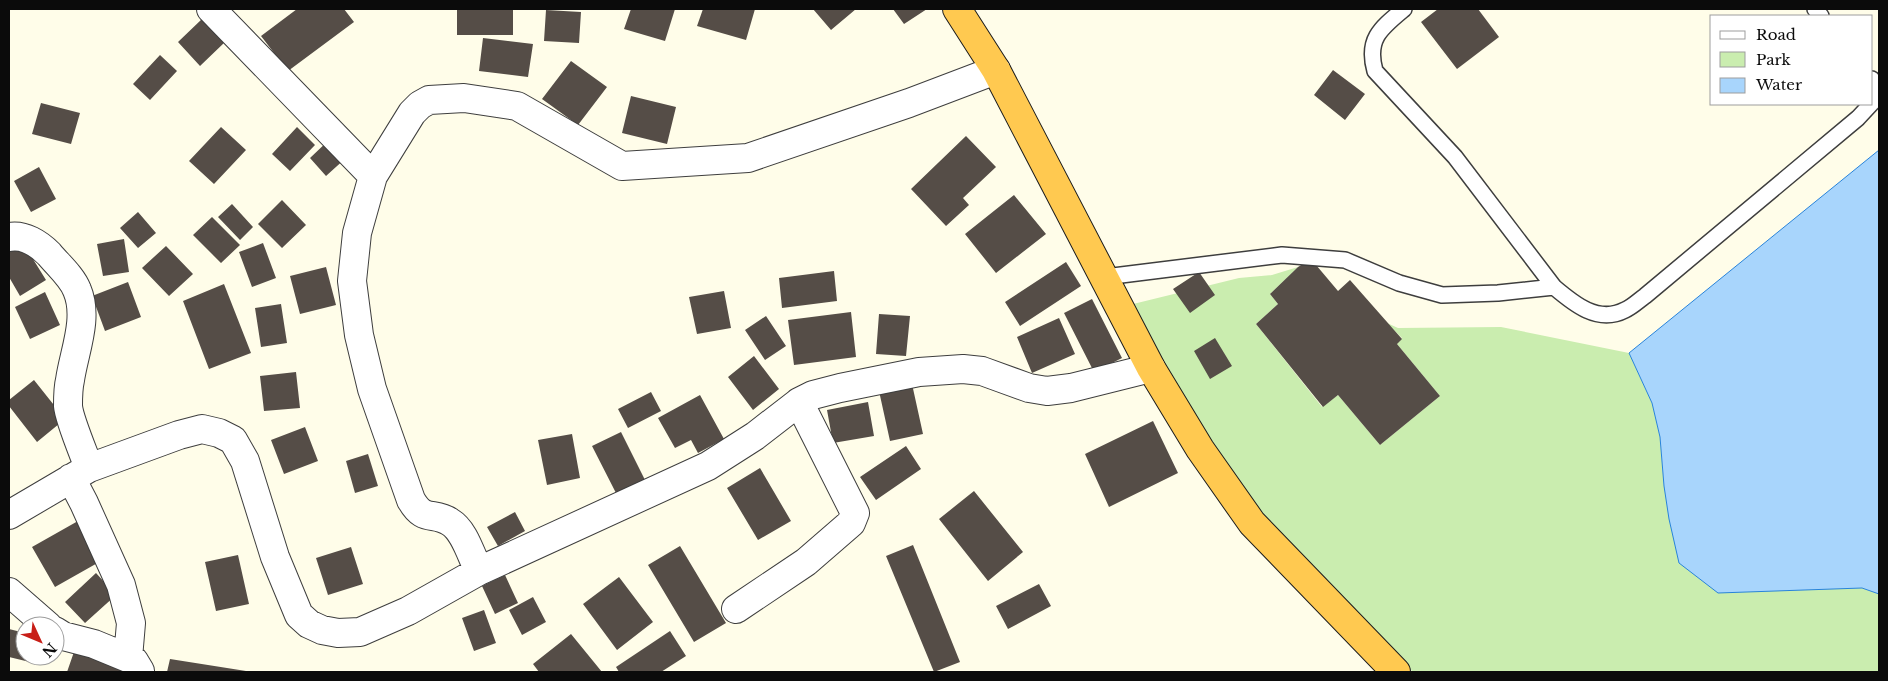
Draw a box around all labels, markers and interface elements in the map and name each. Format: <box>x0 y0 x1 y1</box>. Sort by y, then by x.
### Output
legend <box>1710 15 1873 105</box>
text: Road <box>1756 25 1796 44</box>
text: Park <box>1756 50 1792 69</box>
text: Water <box>1755 75 1803 94</box>
north arrow <box>15 616 65 666</box>
text: N <box>38 639 60 661</box>

